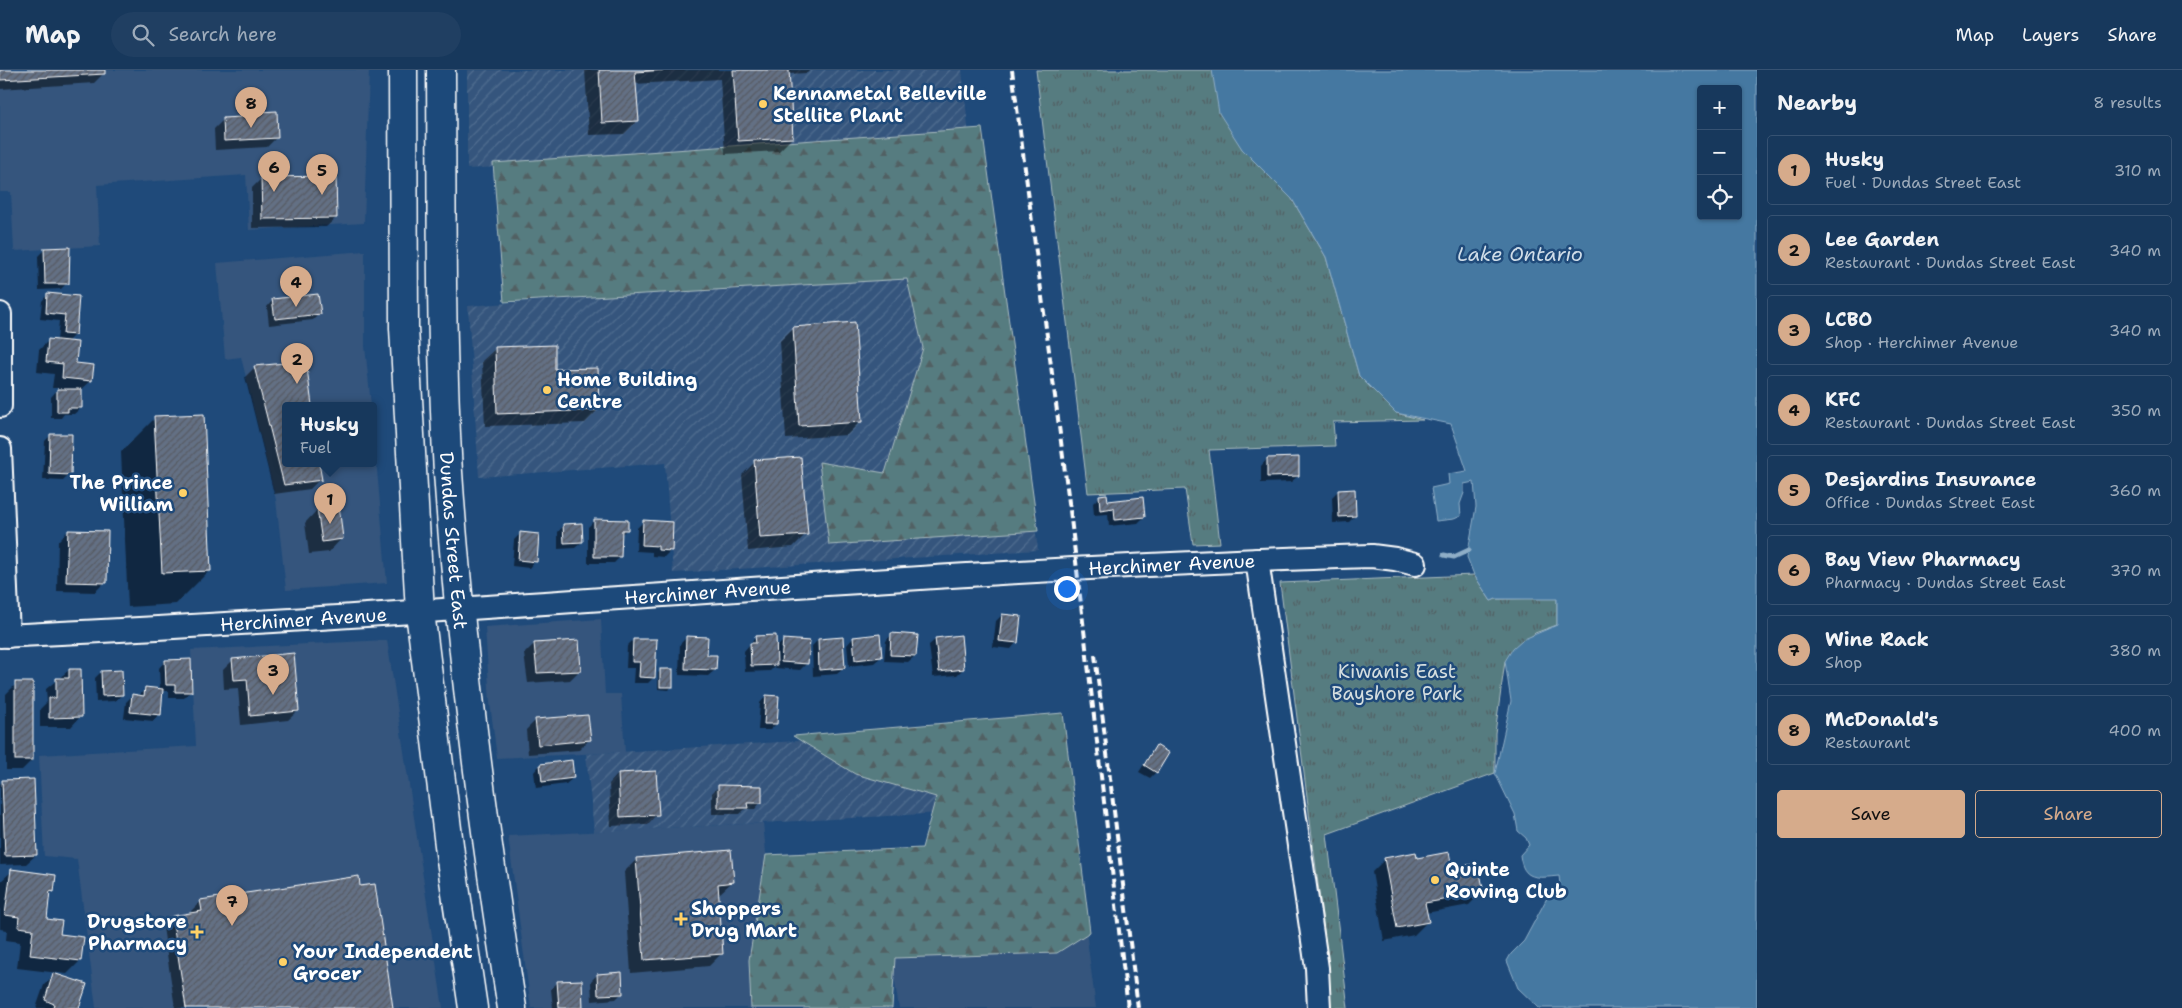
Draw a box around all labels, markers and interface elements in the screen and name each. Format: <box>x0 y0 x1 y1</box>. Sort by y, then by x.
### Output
search box <box>111 12 461 57</box>
text: Map <box>25 19 81 51</box>
icon: search <box>129 21 157 49</box>
text: Search here <box>169 22 277 47</box>
text: Map <box>1956 23 1994 47</box>
text: Layers <box>2022 23 2079 47</box>
text: Share <box>2107 23 2157 47</box>
place label: Kennametal Belleville Stellite Plant <box>773 81 987 128</box>
map controls <box>1697 85 1742 220</box>
button: + <box>1697 85 1742 130</box>
pin: 8 <box>235 87 267 128</box>
text: Nearby <box>1777 89 1857 117</box>
text: 8 results <box>2093 92 2162 113</box>
marker: Kennametal Belleville Stellite Plant <box>757 98 769 110</box>
button: − <box>1697 130 1742 175</box>
text: Husky <box>1825 147 1884 172</box>
pin: 6 <box>258 151 290 192</box>
pin: 5 <box>306 154 338 195</box>
text: 1 <box>1790 160 1798 181</box>
text: 310 m <box>2114 160 2161 181</box>
text: Fuel · Dundas Street East <box>1825 172 2021 193</box>
button: locate <box>1697 175 1742 220</box>
text: Lee Garden <box>1825 227 1939 252</box>
text: 2 <box>1788 240 1800 261</box>
text: 340 m <box>2109 240 2161 261</box>
water label: Lake Ontario <box>1457 241 1583 267</box>
text: Restaurant · Dundas Street East <box>1825 252 2076 273</box>
pin: 4 <box>280 266 312 307</box>
text: LCBO <box>1825 307 1872 332</box>
text: 3 <box>1788 320 1800 341</box>
text: 340 m <box>2109 320 2161 341</box>
text: Shop · Herchimer Avenue <box>1825 332 2018 353</box>
pin: 2 <box>281 343 313 384</box>
place label: Home Building Centre <box>557 367 697 414</box>
marker: Home Building Centre <box>541 384 553 396</box>
text: KFC <box>1825 387 1861 412</box>
text: 4 <box>1788 400 1800 421</box>
text: 350 m <box>2110 400 2161 421</box>
popup <box>282 402 377 467</box>
text: Husky <box>300 412 359 437</box>
text: Restaurant · Dundas Street East <box>1825 412 2076 433</box>
text: Fuel <box>300 437 331 458</box>
street label: Dundas Street East <box>434 451 473 631</box>
text: Desjardins Insurance <box>1825 467 2036 492</box>
place label: The Prince William <box>70 470 173 517</box>
text: 5 <box>1789 480 1799 501</box>
text: 360 m <box>2109 480 2161 501</box>
pin: 1 <box>314 483 346 524</box>
marker: The Prince William <box>177 487 189 499</box>
text: Office · Dundas Street East <box>1825 492 2035 513</box>
text: Bay View Pharmacy <box>1825 547 2021 572</box>
street label: Herchimer Avenue <box>1088 548 1256 581</box>
text: 6 <box>1788 560 1800 581</box>
text: 370 m <box>2110 560 2161 581</box>
text: Pharmacy · Dundas Street East <box>1825 572 2066 593</box>
street label: Herchimer Avenue <box>623 574 792 611</box>
your location <box>1054 576 1080 602</box>
street label: Herchimer Avenue <box>219 602 388 637</box>
text: Wine Rack <box>1825 627 1929 652</box>
text: 7 <box>1788 640 1800 661</box>
text: 380 m <box>2109 640 2161 661</box>
text: Shop <box>1825 652 1862 673</box>
pin: 3 <box>257 654 289 695</box>
park label: Kiwanis East Bayshore Park <box>1331 659 1463 706</box>
text: McDonald's <box>1825 707 1938 732</box>
text: 8 <box>1788 720 1800 741</box>
text: 400 m <box>2108 720 2161 741</box>
text: Restaurant <box>1825 732 1911 753</box>
button: Save <box>1777 790 1965 838</box>
button: Share <box>1975 790 2162 838</box>
place label: Quinte Rowing Club <box>1445 857 1567 904</box>
marker: Quinte Rowing Club <box>1429 874 1441 886</box>
pin: 7 <box>216 885 248 926</box>
place label: Shoppers Drug Mart <box>691 896 797 943</box>
place label: Drugstore Pharmacy <box>87 909 187 956</box>
marker: Shoppers Drug Mart <box>675 913 687 925</box>
marker: Drugstore Pharmacy <box>191 926 203 938</box>
place label: Your Independent Grocer <box>293 939 473 986</box>
marker: Your Independent Grocer <box>277 956 289 968</box>

